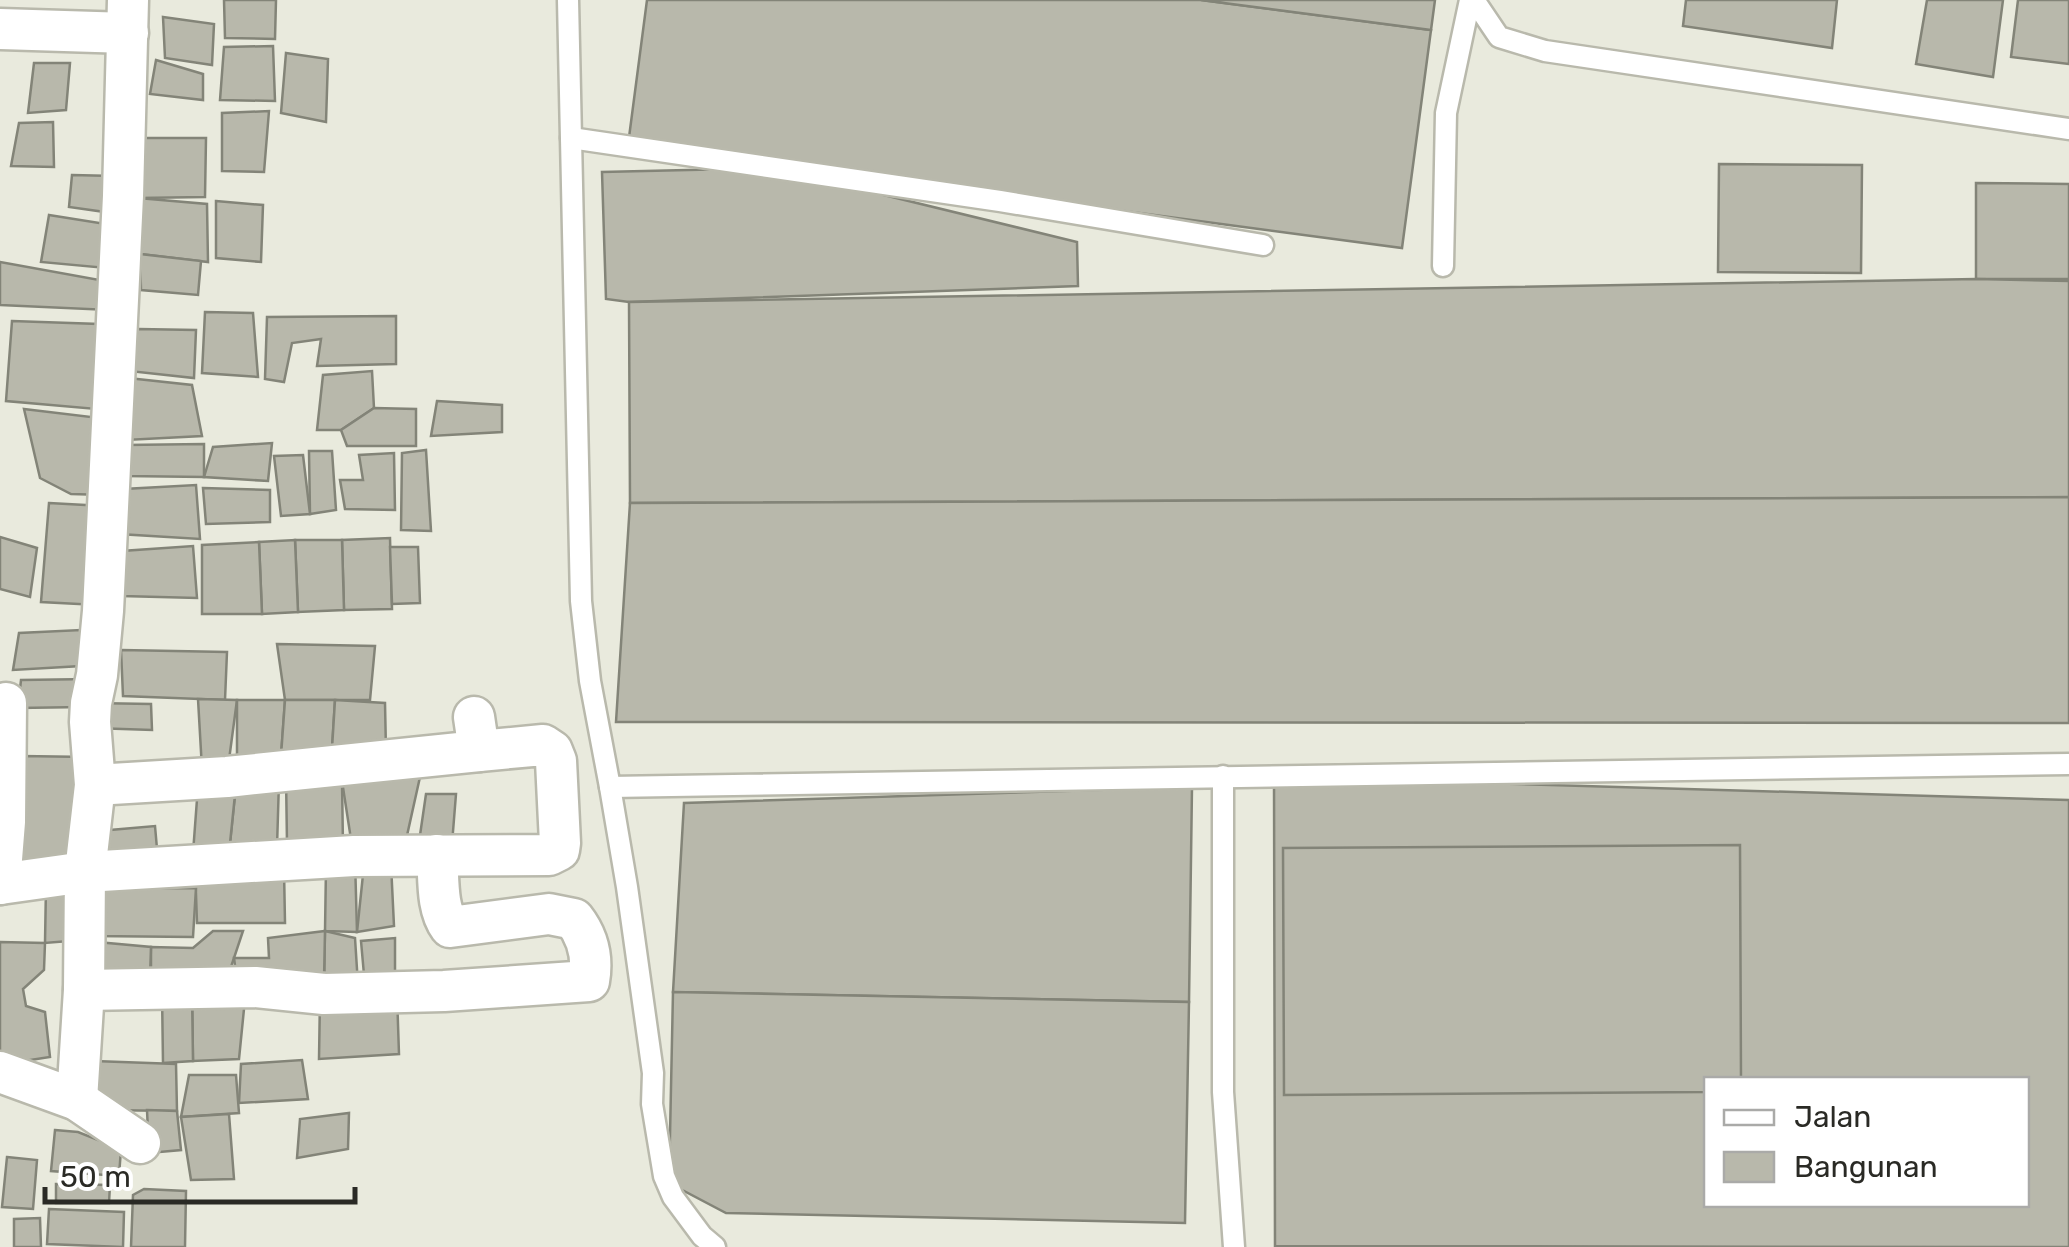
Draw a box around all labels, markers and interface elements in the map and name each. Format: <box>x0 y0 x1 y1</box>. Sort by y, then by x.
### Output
legend <box>1704 1077 2029 1207</box>
text: Jalan <box>1794 1099 1872 1135</box>
scale bar <box>45 1142 355 1204</box>
text: Bangunan <box>1794 1149 1938 1185</box>
text: 50 m <box>60 1159 131 1195</box>

